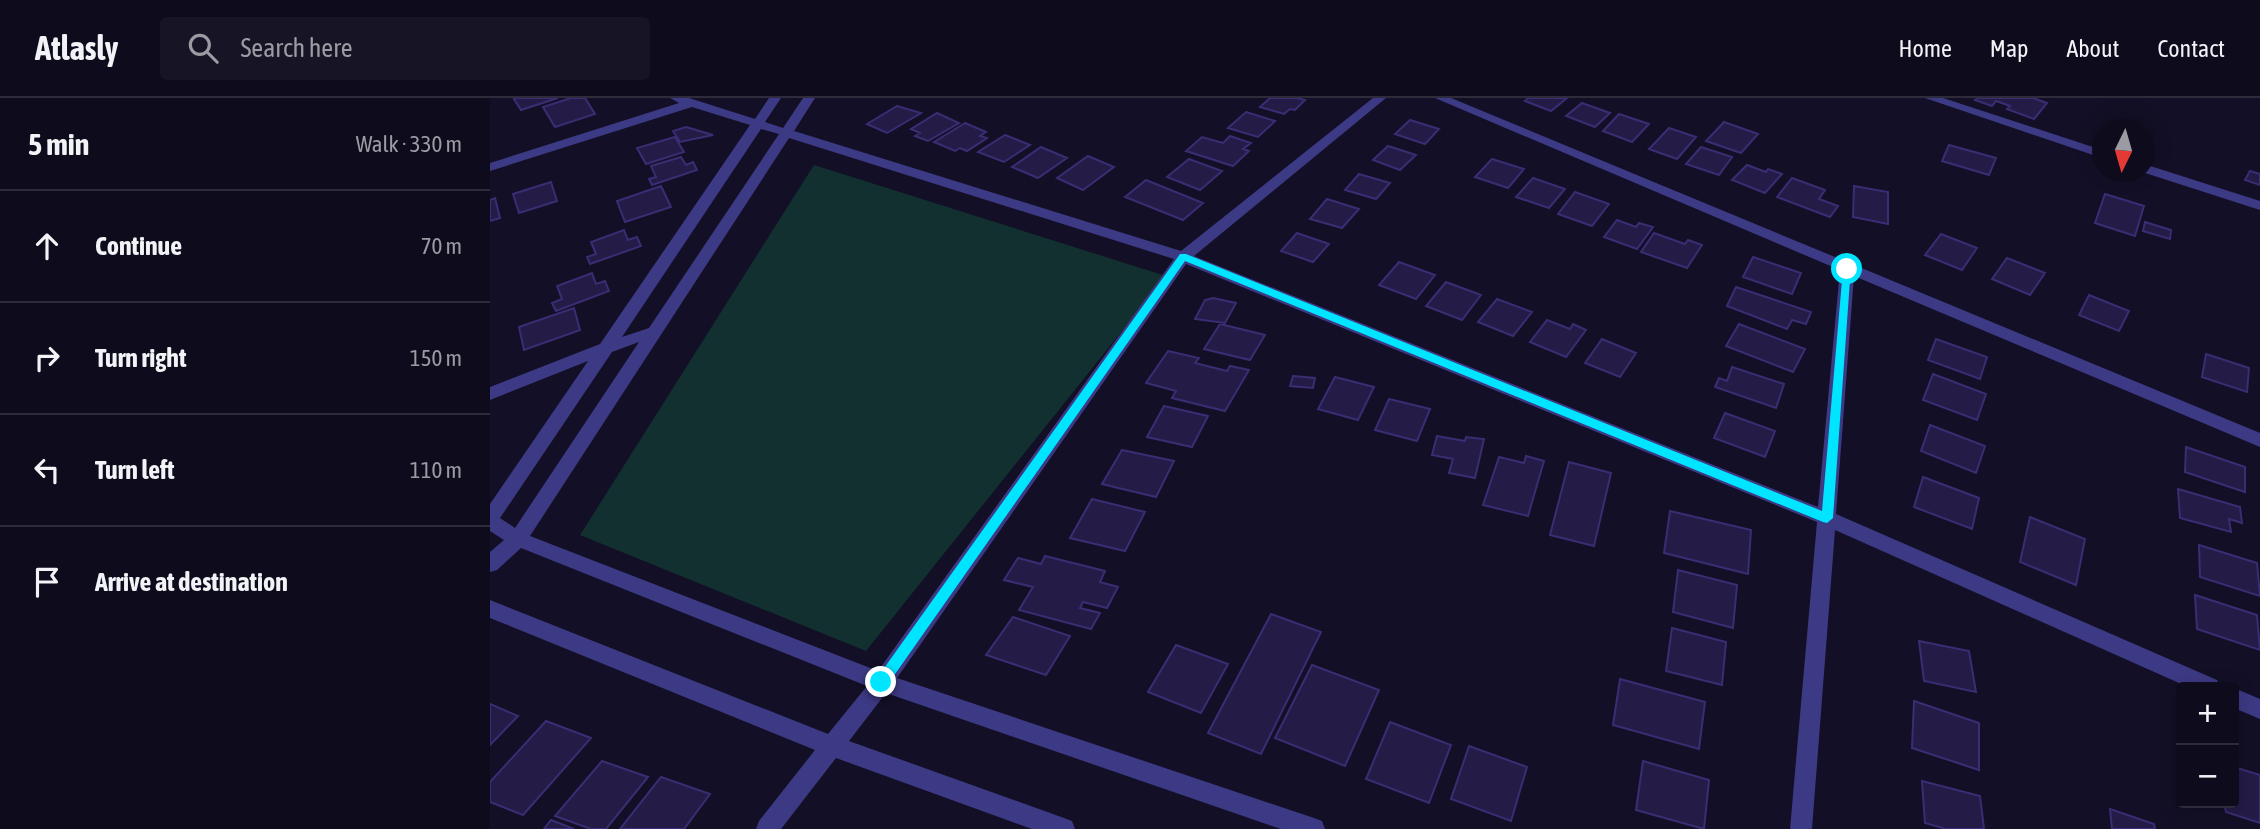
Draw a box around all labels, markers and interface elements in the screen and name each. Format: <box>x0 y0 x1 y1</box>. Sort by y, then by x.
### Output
search box <box>160 17 650 80</box>
text: Atlasly <box>35 29 118 67</box>
icon: search <box>184 29 222 67</box>
text: Search here <box>240 33 353 63</box>
text: Home <box>1898 35 1952 62</box>
text: Map <box>1990 35 2028 62</box>
text: About <box>2066 35 2119 62</box>
text: Contact <box>2157 35 2225 62</box>
north arrow <box>2092 119 2155 182</box>
text: 5 min <box>28 127 89 161</box>
text: Walk · 330 m <box>356 131 462 157</box>
icon: ahead <box>28 227 66 265</box>
text: Continue <box>95 231 182 261</box>
text: 70 m <box>421 233 462 259</box>
route start <box>1831 253 1862 284</box>
icon: right <box>28 339 66 377</box>
text: Turn right <box>95 343 186 373</box>
text: 150 m <box>410 345 462 371</box>
icon: left <box>28 451 66 489</box>
text: Turn left <box>95 455 175 485</box>
text: 110 m <box>410 457 462 483</box>
icon: arrive <box>28 563 66 601</box>
text: Arrive at destination <box>95 567 288 597</box>
route end <box>865 666 896 697</box>
map controls <box>2176 682 2239 808</box>
button: + <box>2176 682 2239 745</box>
button: − <box>2176 745 2239 808</box>

